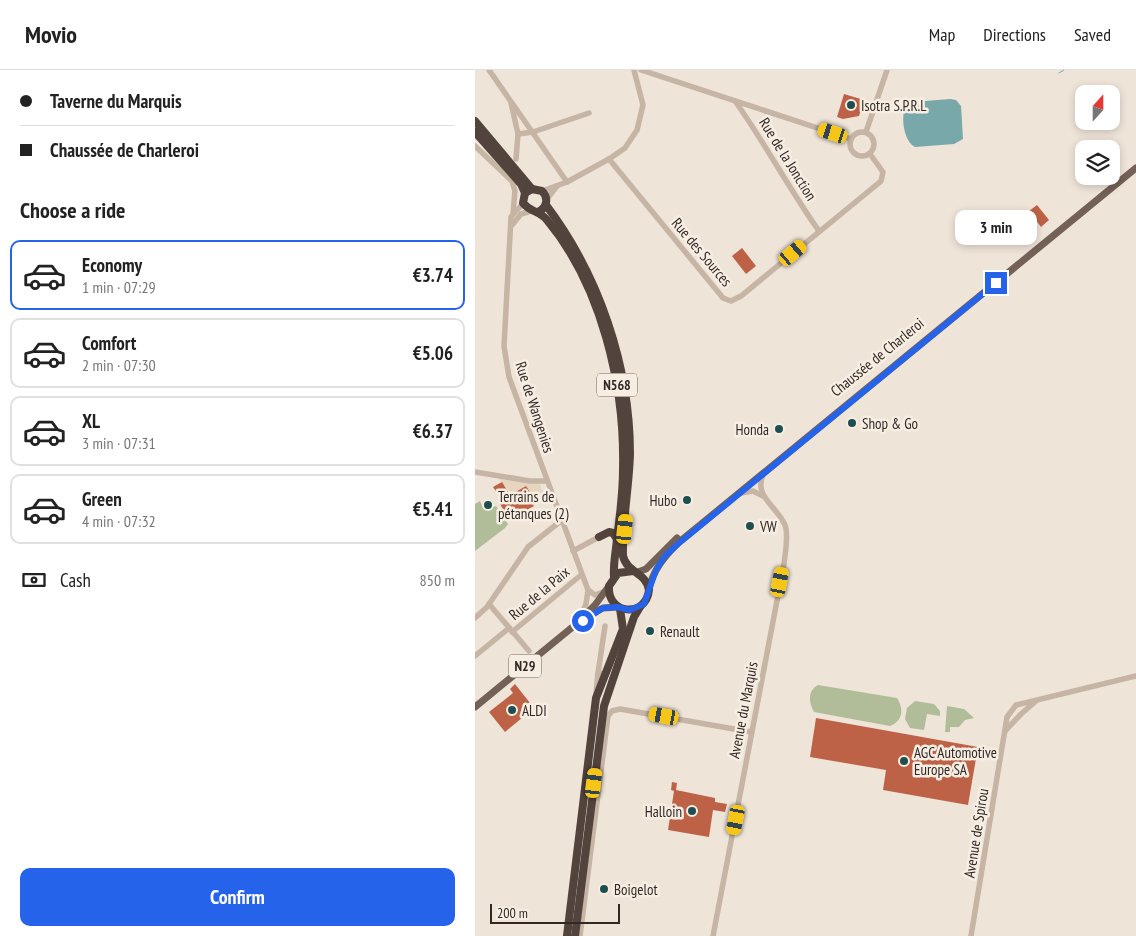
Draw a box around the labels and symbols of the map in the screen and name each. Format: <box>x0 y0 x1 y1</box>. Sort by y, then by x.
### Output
north arrow <box>1075 85 1120 130</box>
place label: Isotra S.P.R.L <box>861 96 927 115</box>
marker: Isotra S.P.R.L <box>845 99 857 111</box>
street label: Rue de la Jonction <box>755 114 821 204</box>
car <box>816 121 849 145</box>
callout: 3 min <box>955 210 1037 246</box>
street label: Rue des Sources <box>668 214 736 290</box>
car <box>776 238 809 268</box>
route end <box>985 272 1007 294</box>
street label: Chaussée de Charleroi <box>827 314 927 400</box>
street label: Rue de Wangenies <box>511 359 559 455</box>
road number: N568 <box>597 374 637 396</box>
place label: Shop & Go <box>862 414 918 433</box>
marker: Shop & Go <box>846 417 858 429</box>
place label: Honda <box>735 420 769 439</box>
marker: Honda <box>773 423 785 435</box>
place label: Terrains de pétanques (2) <box>498 487 569 523</box>
place label: Hubo <box>649 491 677 510</box>
marker: Hubo <box>681 494 693 506</box>
marker: Terrains de pétanques (2) <box>482 499 494 511</box>
car <box>615 513 634 545</box>
place label: VW <box>759 517 777 536</box>
marker: VW <box>744 520 756 532</box>
street label: Rue de la Paix <box>505 562 573 624</box>
car <box>769 566 790 598</box>
route start <box>572 610 594 632</box>
place label: Renault <box>660 622 700 641</box>
marker: Renault <box>644 625 656 637</box>
road number: N29 <box>509 654 541 678</box>
street label: Avenue du Marquis <box>724 660 762 760</box>
place label: ALDI <box>522 701 547 720</box>
marker: ALDI <box>506 704 518 716</box>
car <box>647 706 680 726</box>
place label: AGC Automotive Europe SA <box>914 743 997 779</box>
marker: AGC Automotive Europe SA <box>898 755 910 767</box>
car <box>584 767 603 799</box>
street label: Avenue de Spirou <box>960 787 992 879</box>
place label: Halloin <box>645 802 682 821</box>
car <box>725 804 746 836</box>
marker: Halloin <box>686 805 698 817</box>
place label: Boigelot <box>614 880 658 899</box>
marker: Boigelot <box>598 883 610 895</box>
scale bar <box>490 901 620 924</box>

